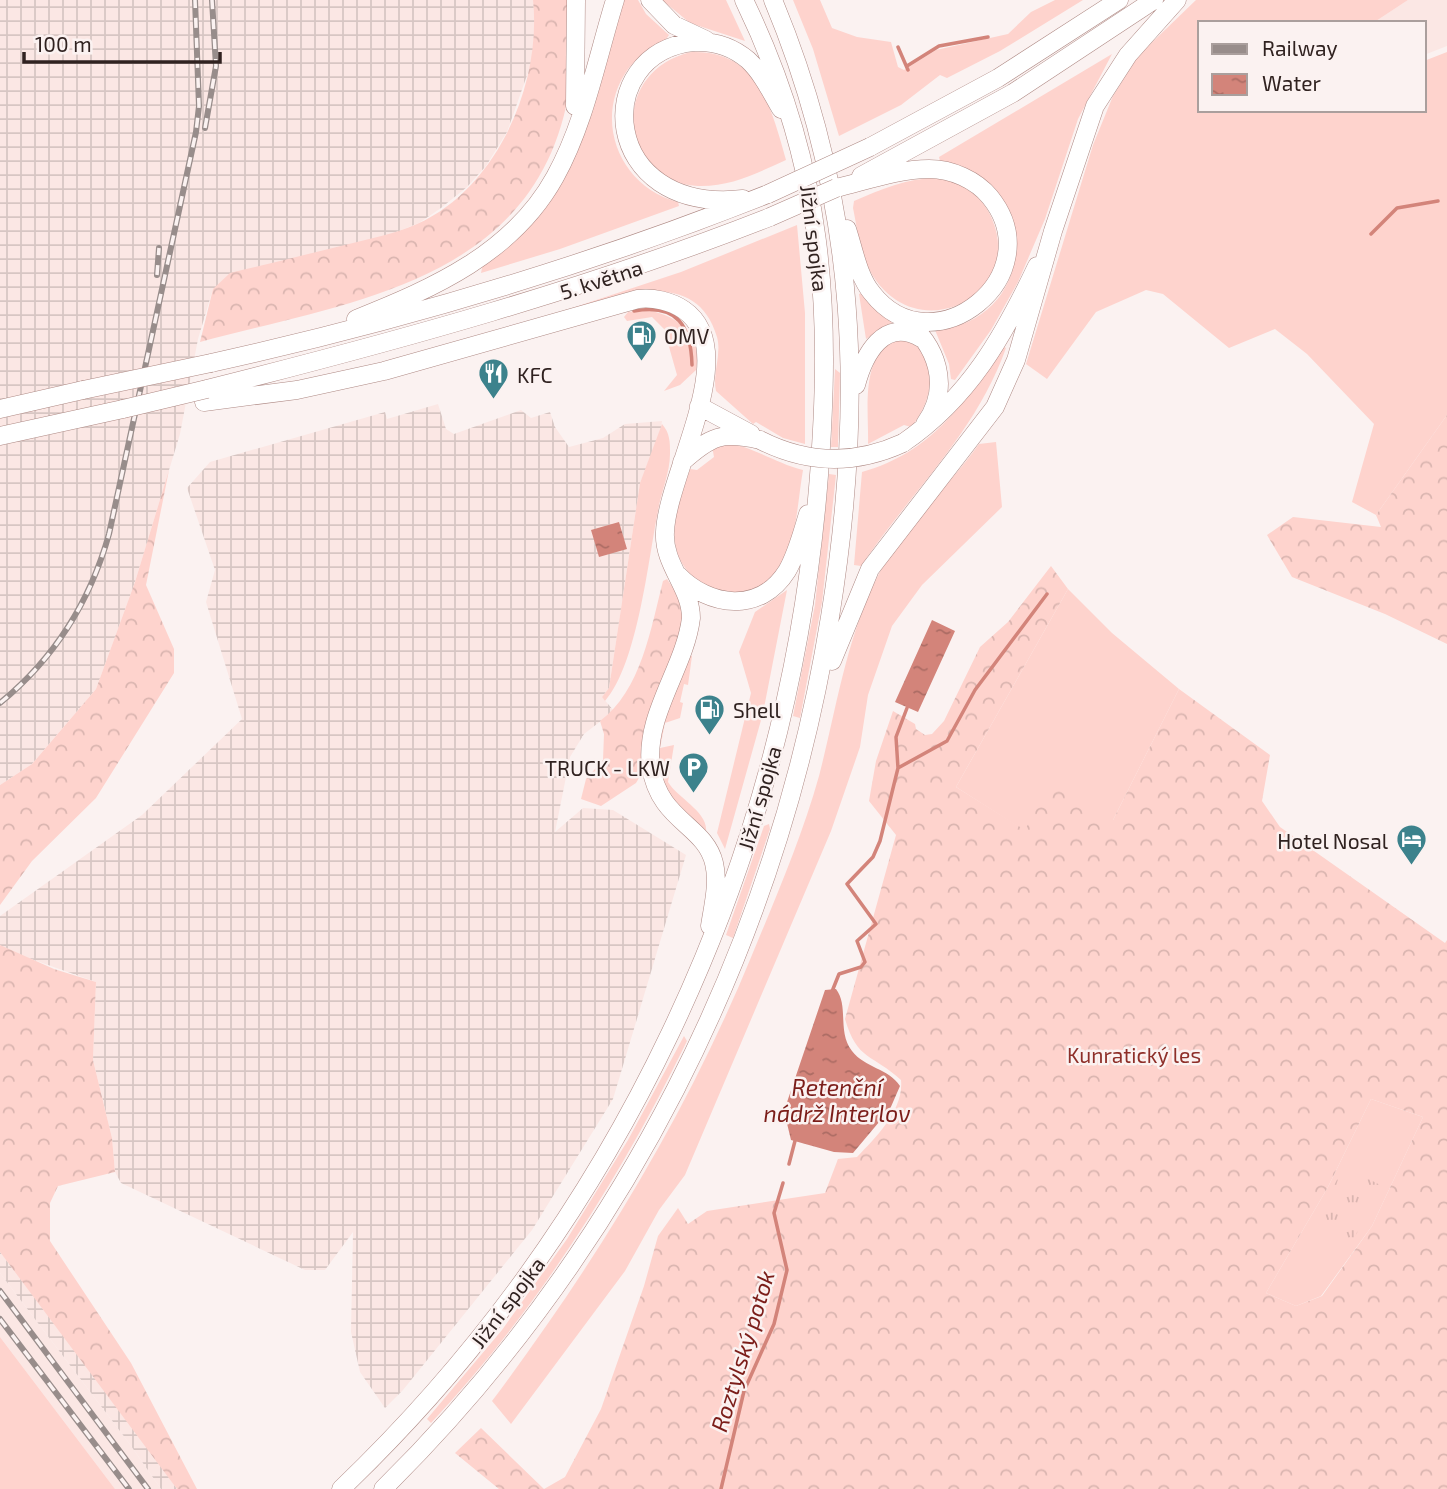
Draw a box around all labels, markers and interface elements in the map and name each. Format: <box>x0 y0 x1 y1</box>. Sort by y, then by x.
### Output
scale bar <box>24 21 220 65</box>
legend <box>1198 21 1426 112</box>
text: 100 m <box>35 31 92 56</box>
text: Railway <box>1262 35 1338 60</box>
text: Water <box>1262 70 1321 95</box>
street label: Jižní spojka <box>795 183 834 293</box>
street label: 5. května <box>557 254 645 304</box>
fuel station icon: OMV <box>624 318 658 362</box>
place label: OMV <box>664 323 709 348</box>
restaurant icon: KFC <box>477 357 511 401</box>
place label: KFC <box>517 362 553 387</box>
fuel station icon: Shell <box>693 692 727 736</box>
place label: Shell <box>733 697 781 722</box>
street label: Jižní spojka <box>732 743 787 853</box>
parking icon: TRUCK - LKW <box>676 750 710 794</box>
place label: TRUCK - LKW <box>545 755 670 780</box>
hotel icon: Hotel Nosal <box>1394 823 1428 867</box>
place label: Hotel Nosal <box>1277 828 1389 853</box>
park label: Kunratický les <box>1067 1042 1201 1067</box>
water label: Retenční nádrž Interlov <box>764 1073 910 1127</box>
street label: Jižní spojka <box>465 1252 550 1353</box>
water label: Roztylský potok <box>704 1267 780 1435</box>

